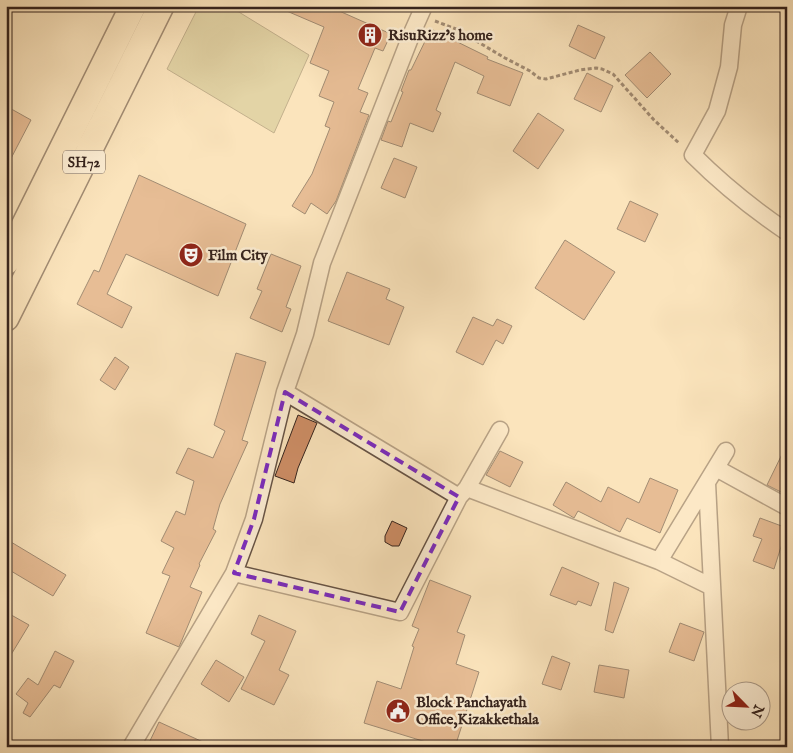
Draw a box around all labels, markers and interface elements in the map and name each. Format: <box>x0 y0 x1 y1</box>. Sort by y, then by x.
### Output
building icon: RisuRizz's home <box>357 22 383 48</box>
place label: RisuRizz's home <box>388 26 493 45</box>
road number: SH72 <box>63 150 105 173</box>
theatre icon: Film City <box>178 242 204 268</box>
place label: Film City <box>208 246 268 265</box>
north arrow <box>720 680 770 730</box>
place label: Block Panchayath Office,Kizakkethala <box>416 693 539 729</box>
public building icon: Block Panchayath Office,Kizakkethala <box>385 698 411 724</box>
text: N <box>746 701 768 720</box>

